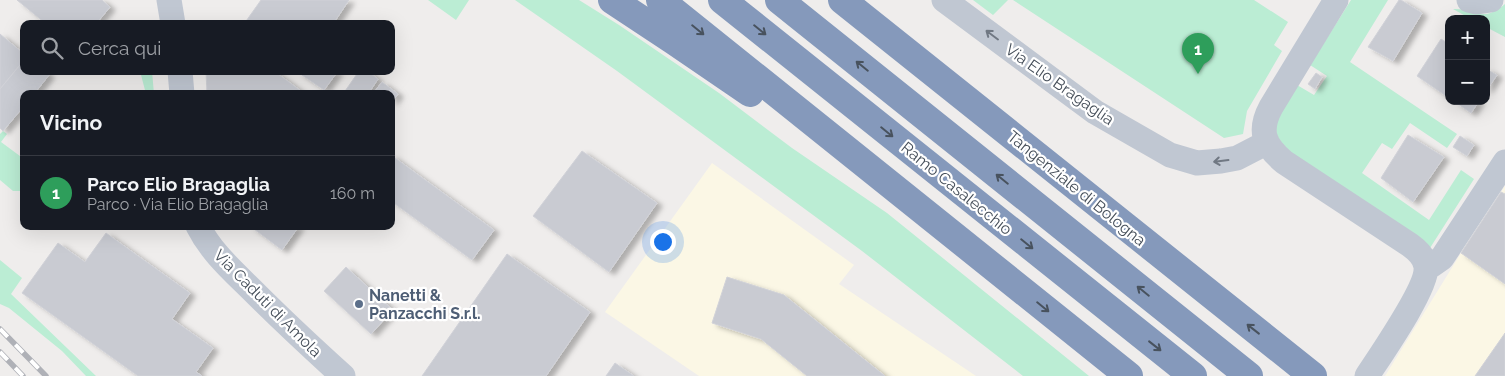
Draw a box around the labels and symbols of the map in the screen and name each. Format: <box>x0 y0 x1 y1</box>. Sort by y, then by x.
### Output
one-way arrow <box>691 25 704 36</box>
one-way arrow <box>753 25 766 36</box>
one-way arrow <box>986 30 999 41</box>
pin: 1 <box>1182 33 1214 74</box>
street label: Via Elio Bragaglia <box>1002 40 1118 129</box>
one-way arrow <box>855 61 868 72</box>
one-way arrow <box>880 126 893 137</box>
street label: Tangenziale di Bologna <box>1004 127 1150 250</box>
street label: Ramo Casalecchio <box>897 138 1016 239</box>
one-way arrow <box>1214 156 1230 166</box>
one-way arrow <box>996 173 1009 184</box>
your location <box>650 229 676 255</box>
one-way arrow <box>1021 239 1034 250</box>
street label: Via Caduti di Amola <box>210 246 325 361</box>
one-way arrow <box>1137 285 1150 296</box>
place label: Nanetti & Panzacchi S.r.l. <box>369 286 481 323</box>
marker: Nanetti & Panzacchi S.r.l. <box>353 298 365 310</box>
one-way arrow <box>1037 302 1050 313</box>
one-way arrow <box>1247 324 1260 335</box>
one-way arrow <box>1148 340 1161 351</box>

